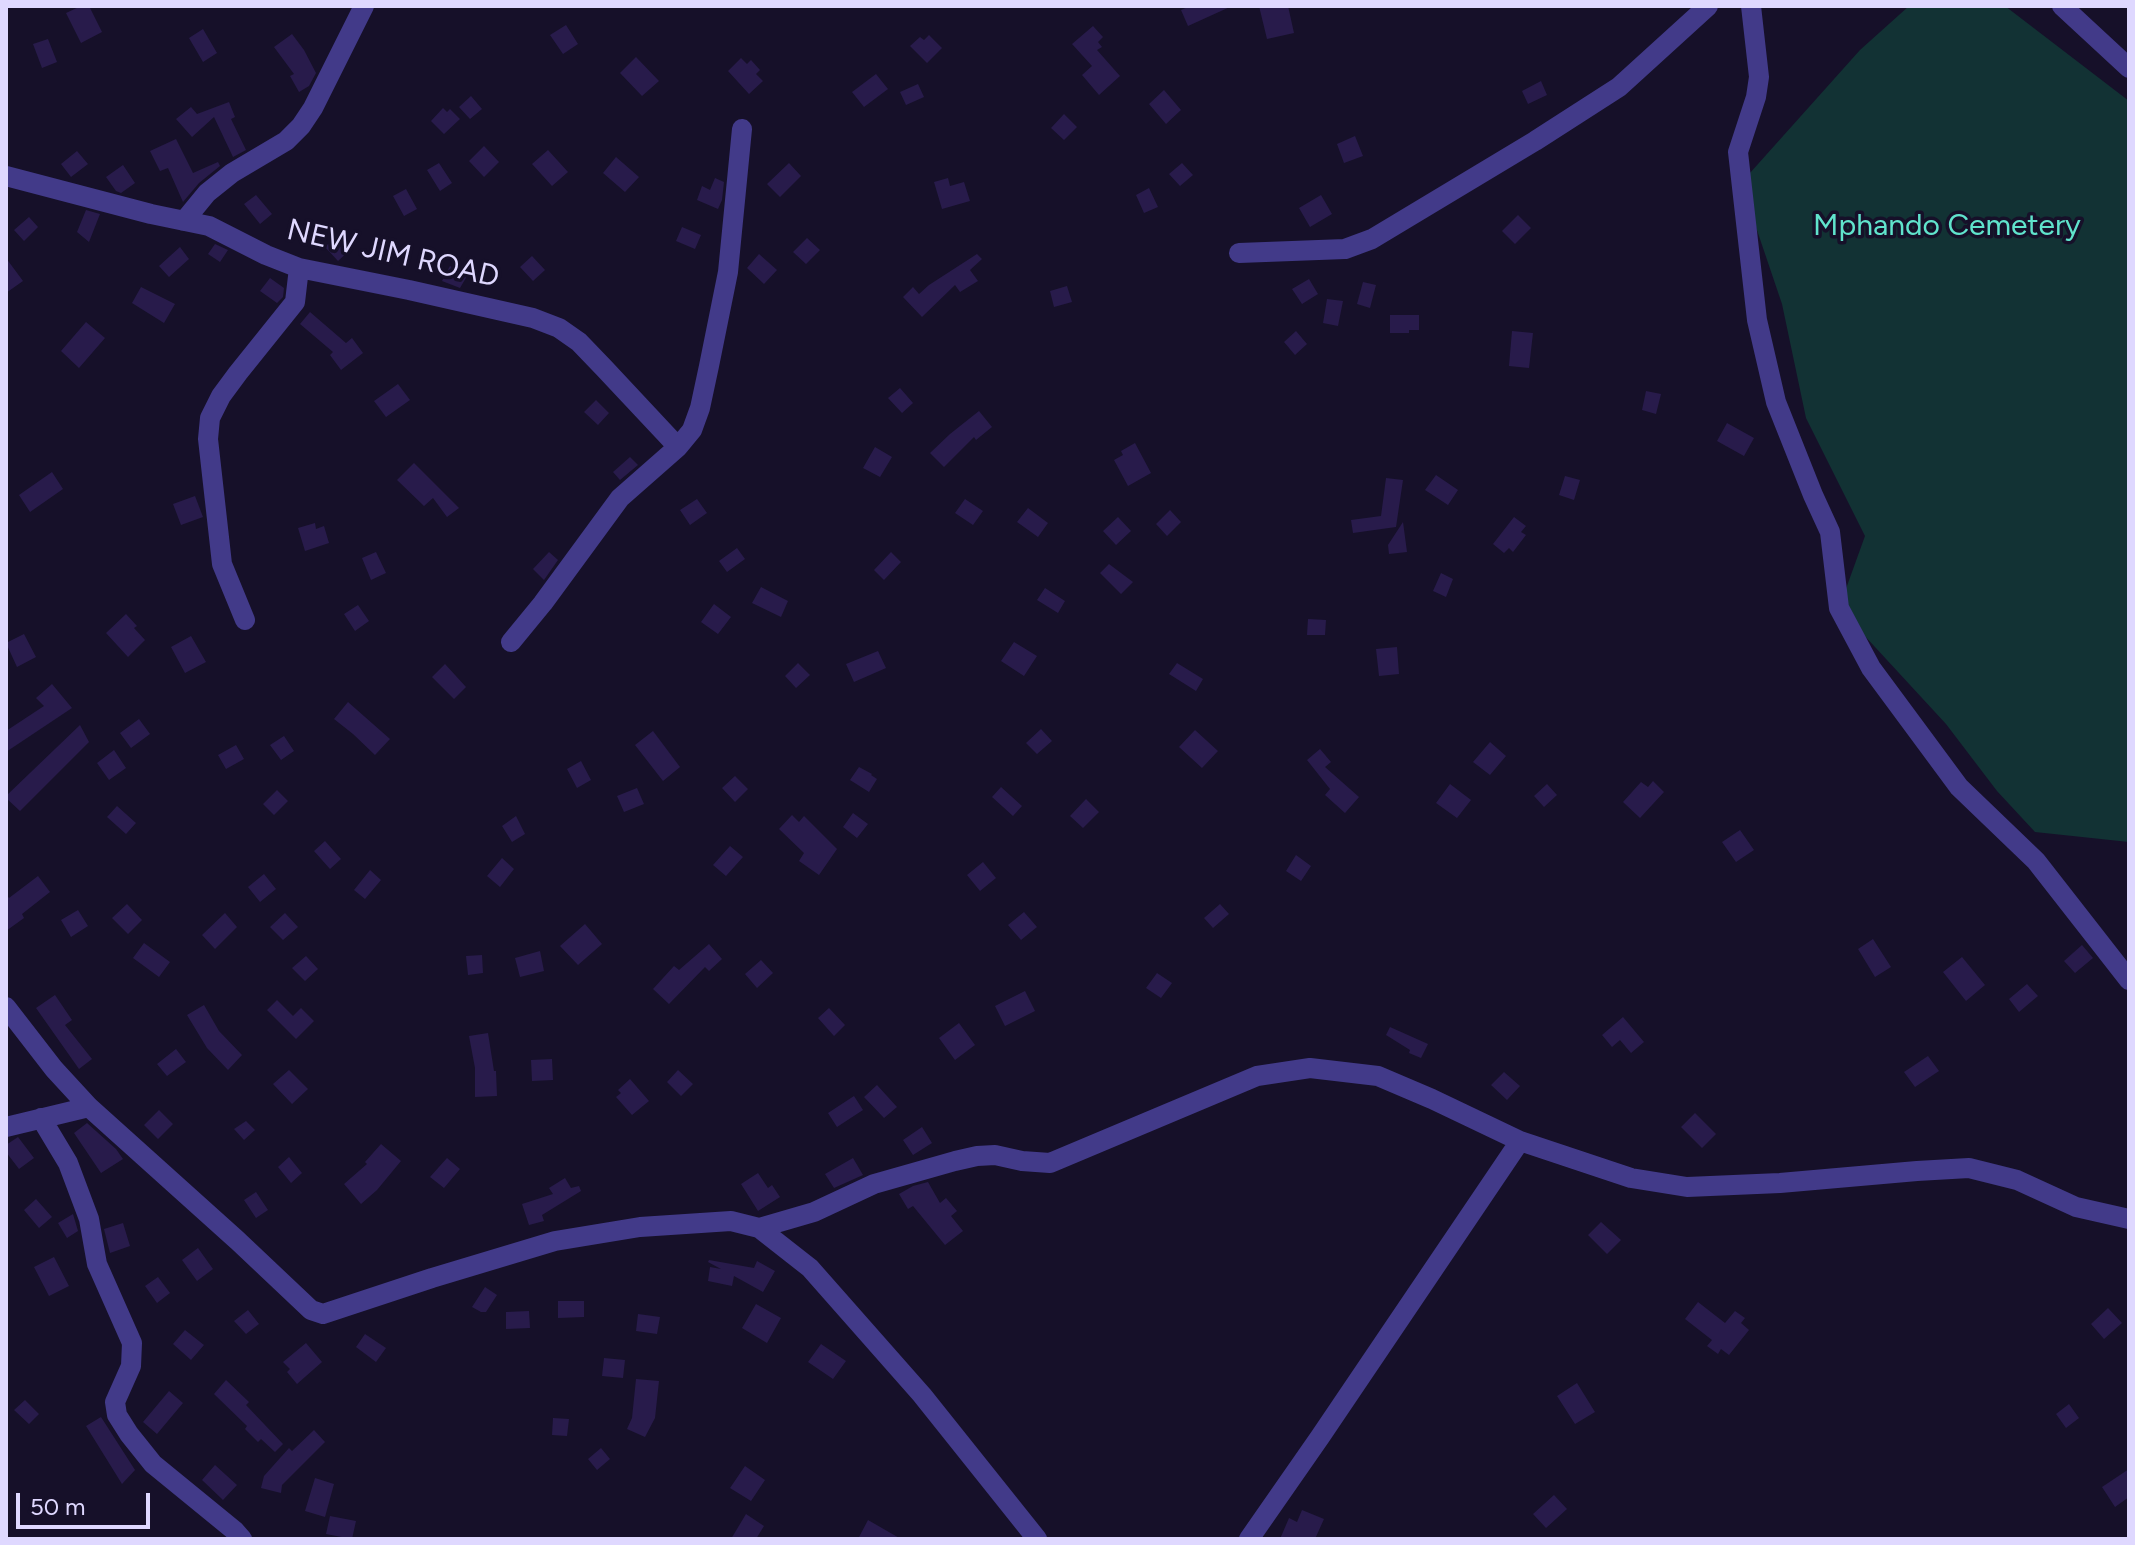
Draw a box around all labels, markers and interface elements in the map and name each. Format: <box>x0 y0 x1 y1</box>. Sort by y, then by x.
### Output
park label: Mphando Cemetery <box>1813 208 2081 244</box>
street label: NEW JIM ROAD <box>283 212 503 296</box>
scale bar <box>20 1477 154 1527</box>
text: 50 m <box>30 1492 86 1521</box>

